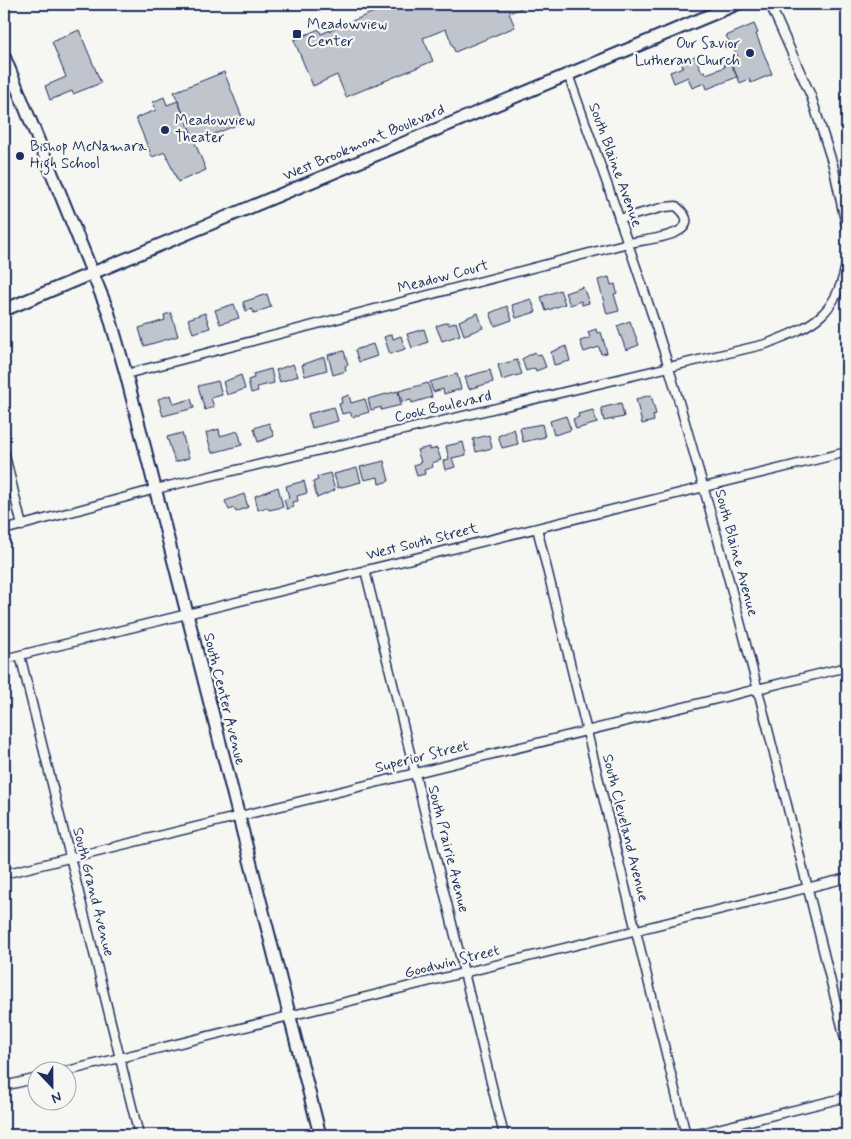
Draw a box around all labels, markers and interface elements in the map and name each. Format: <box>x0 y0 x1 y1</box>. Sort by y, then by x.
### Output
place label: Meadowview Center <box>307 15 387 52</box>
marker: Meadowview Center <box>291 28 303 40</box>
place label: Our Savior Lutheran Church <box>635 34 740 71</box>
marker: Our Savior Lutheran Church <box>744 47 756 59</box>
street label: West Brookmont Boulevard <box>280 100 448 186</box>
street label: South Blaine Avenue <box>583 100 647 230</box>
place label: Meadowview Theater <box>175 111 255 148</box>
marker: Meadowview Theater <box>159 124 171 136</box>
place label: Bishop McNamara High School <box>30 137 148 175</box>
marker: Bishop McNamara High School <box>14 150 26 162</box>
street label: Meadow Court <box>395 255 491 299</box>
street label: Cook Boulevard <box>393 386 494 428</box>
street label: South Blaine Avenue <box>709 487 763 619</box>
street label: West South Street <box>364 518 480 566</box>
street label: South Center Avenue <box>198 631 250 767</box>
street label: Superior Street <box>373 736 471 778</box>
street label: South Cleveland Avenue <box>597 752 653 904</box>
street label: South Prairie Avenue <box>423 783 474 915</box>
street label: South Grand Avenue <box>67 825 119 959</box>
street label: Goodwin Street <box>402 940 502 983</box>
north arrow <box>28 1062 78 1112</box>
text: N <box>49 1087 64 1107</box>

